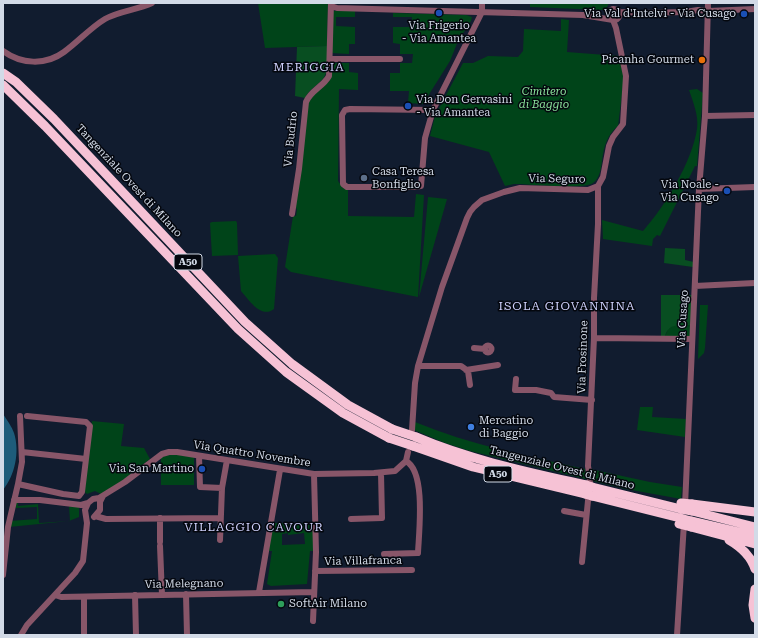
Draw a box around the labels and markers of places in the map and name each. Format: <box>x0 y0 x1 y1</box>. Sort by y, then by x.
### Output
place label: Via Val d'Intelvi - Via Cusago <box>584 7 736 21</box>
marker: Via Frigerio - Via Amantea <box>434 8 444 18</box>
marker: Via Val d'Intelvi - Via Cusago <box>739 9 749 19</box>
place label: Via Frigerio - Via Amantea <box>402 19 476 45</box>
place label: Picanha Gourmet <box>601 53 694 67</box>
marker: Picanha Gourmet <box>697 55 707 65</box>
place label: Via Don Gervasini - Via Amantea <box>416 93 512 119</box>
marker: Via Don Gervasini - Via Amantea <box>403 101 413 111</box>
place label: Casa Teresa Bonfiglio <box>372 165 434 191</box>
marker: Casa Teresa Bonfiglio <box>359 173 369 183</box>
place label: Via Noale - Via Cusago <box>660 178 719 204</box>
marker: Via Noale - Via Cusago <box>722 186 732 196</box>
place label: Mercatino di Baggio <box>479 414 533 440</box>
marker: Mercatino di Baggio <box>466 422 476 432</box>
place label: Via San Martino <box>109 462 194 476</box>
marker: Via San Martino <box>197 464 207 474</box>
place label: SoftAir Milano <box>289 597 367 611</box>
marker: SoftAir Milano <box>276 599 286 609</box>

